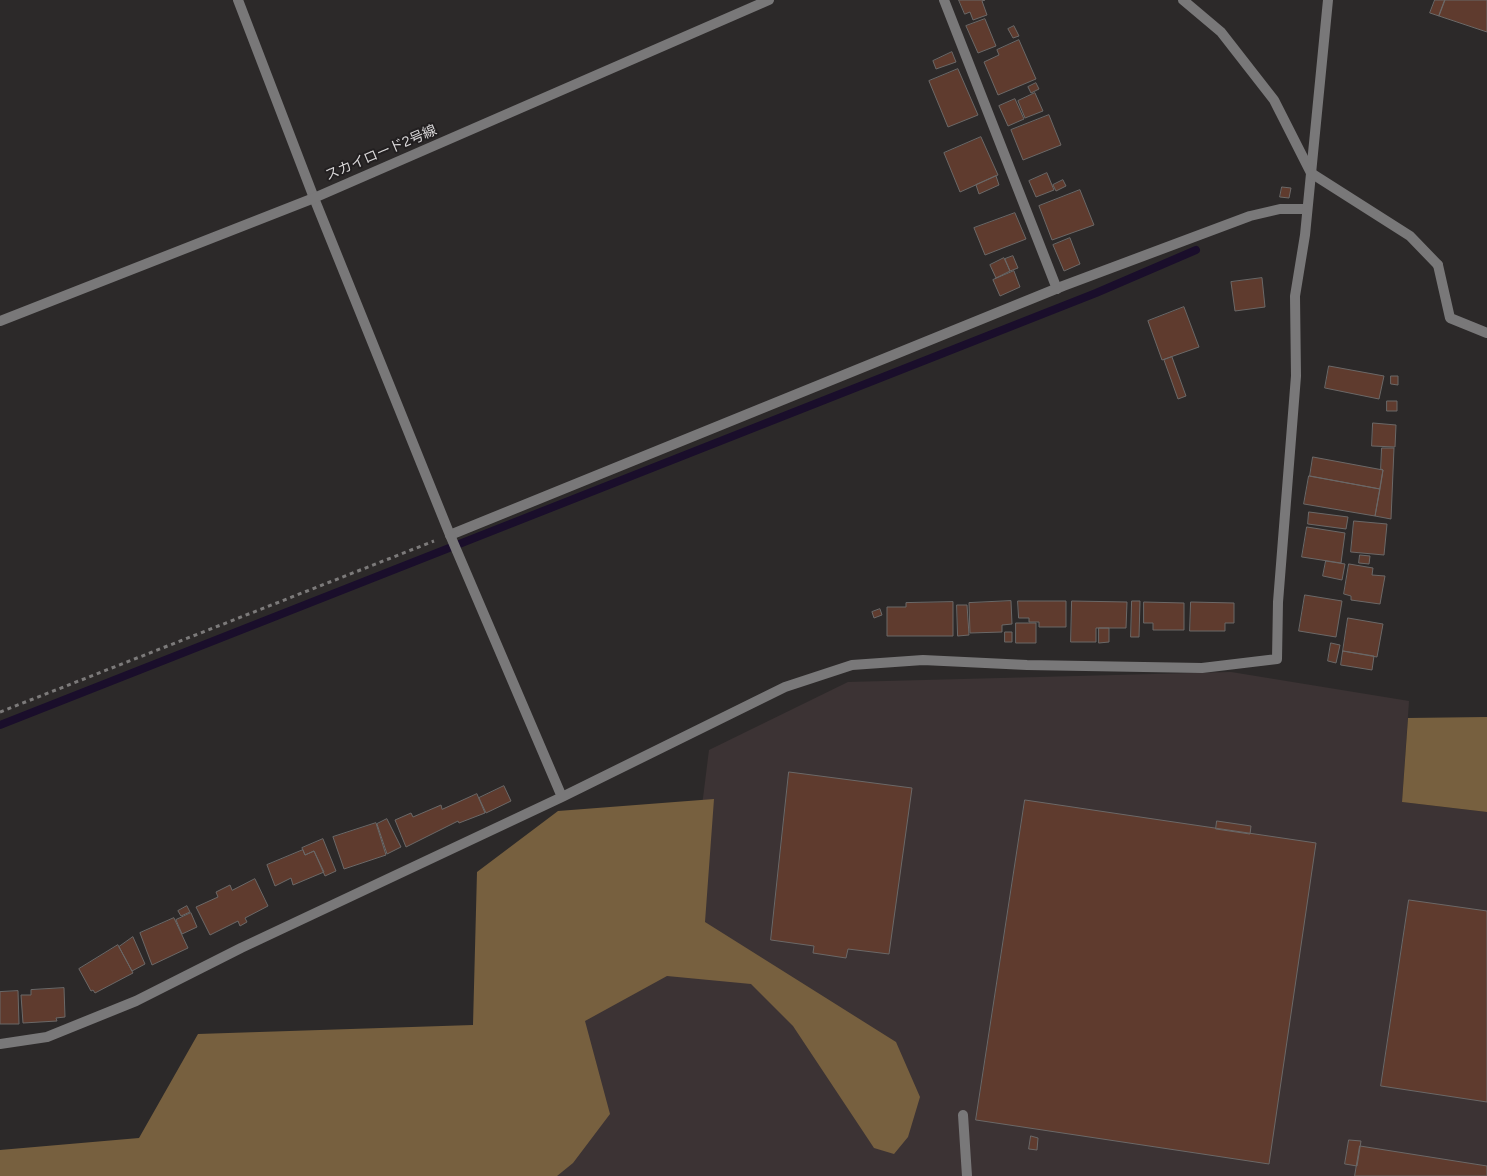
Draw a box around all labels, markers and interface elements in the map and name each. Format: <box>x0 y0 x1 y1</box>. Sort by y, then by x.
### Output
street label: スカイロード2号線 <box>323 122 439 184</box>

